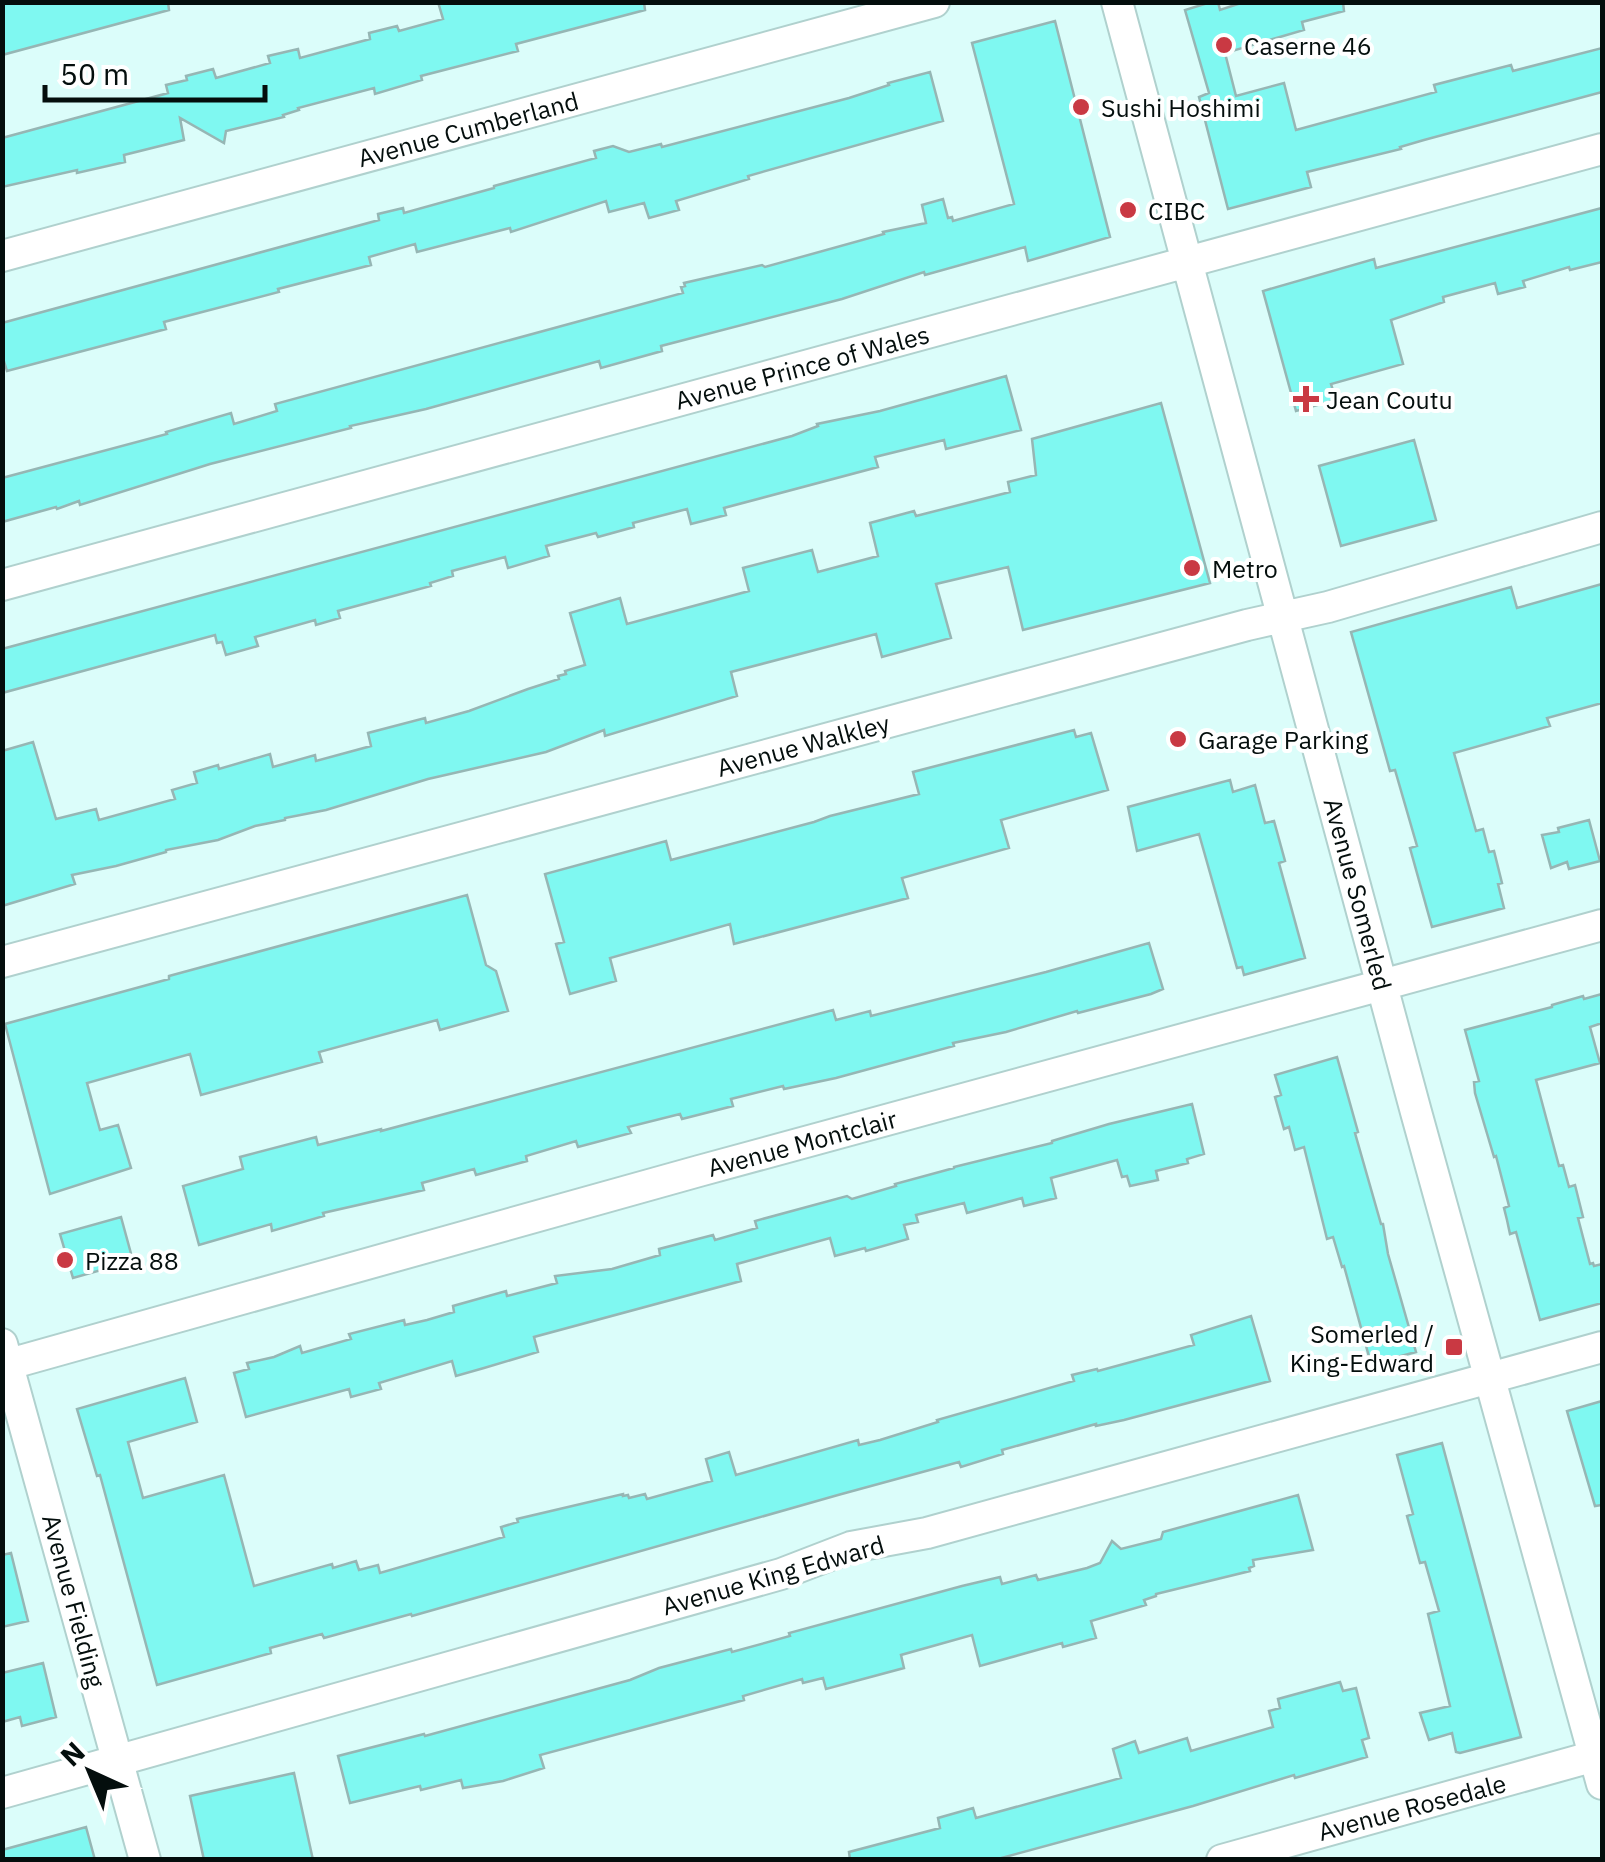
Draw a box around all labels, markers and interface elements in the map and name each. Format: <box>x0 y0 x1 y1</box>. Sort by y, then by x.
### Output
place label: Caserne 46 <box>1244 29 1372 62</box>
marker: Caserne 46 <box>1213 34 1235 56</box>
scale bar <box>45 40 265 102</box>
text: 50 m <box>60 54 129 93</box>
street label: Avenue Cumberland <box>354 84 582 174</box>
place label: Sushi Hoshimi <box>1101 91 1261 124</box>
marker: Sushi Hoshimi <box>1070 96 1092 118</box>
place label: CIBC <box>1148 194 1205 227</box>
marker: CIBC <box>1117 199 1139 221</box>
street label: Avenue Prince of Wales <box>671 317 933 417</box>
place label: Jean Coutu <box>1326 383 1453 416</box>
marker: Jean Coutu <box>1295 388 1317 410</box>
place label: Metro <box>1212 552 1278 585</box>
marker: Metro <box>1181 557 1203 579</box>
street label: Avenue Walkley <box>713 706 894 784</box>
place label: Garage Parking <box>1198 723 1368 756</box>
marker: Garage Parking <box>1167 728 1189 750</box>
street label: Avenue Somerled <box>1316 794 1400 994</box>
street label: Avenue Montclair <box>704 1102 900 1184</box>
place label: Pizza 88 <box>85 1244 179 1277</box>
marker: Pizza 88 <box>54 1249 76 1271</box>
place label: Somerled / King-Edward <box>1290 1317 1434 1379</box>
marker: Somerled / King-Edward <box>1443 1336 1465 1358</box>
street label: Avenue Fielding <box>35 1511 113 1691</box>
street label: Avenue King Edward <box>658 1528 888 1622</box>
north arrow <box>40 1722 140 1822</box>
text: N <box>52 1733 92 1774</box>
street label: Avenue Rosedale <box>1314 1766 1510 1848</box>

